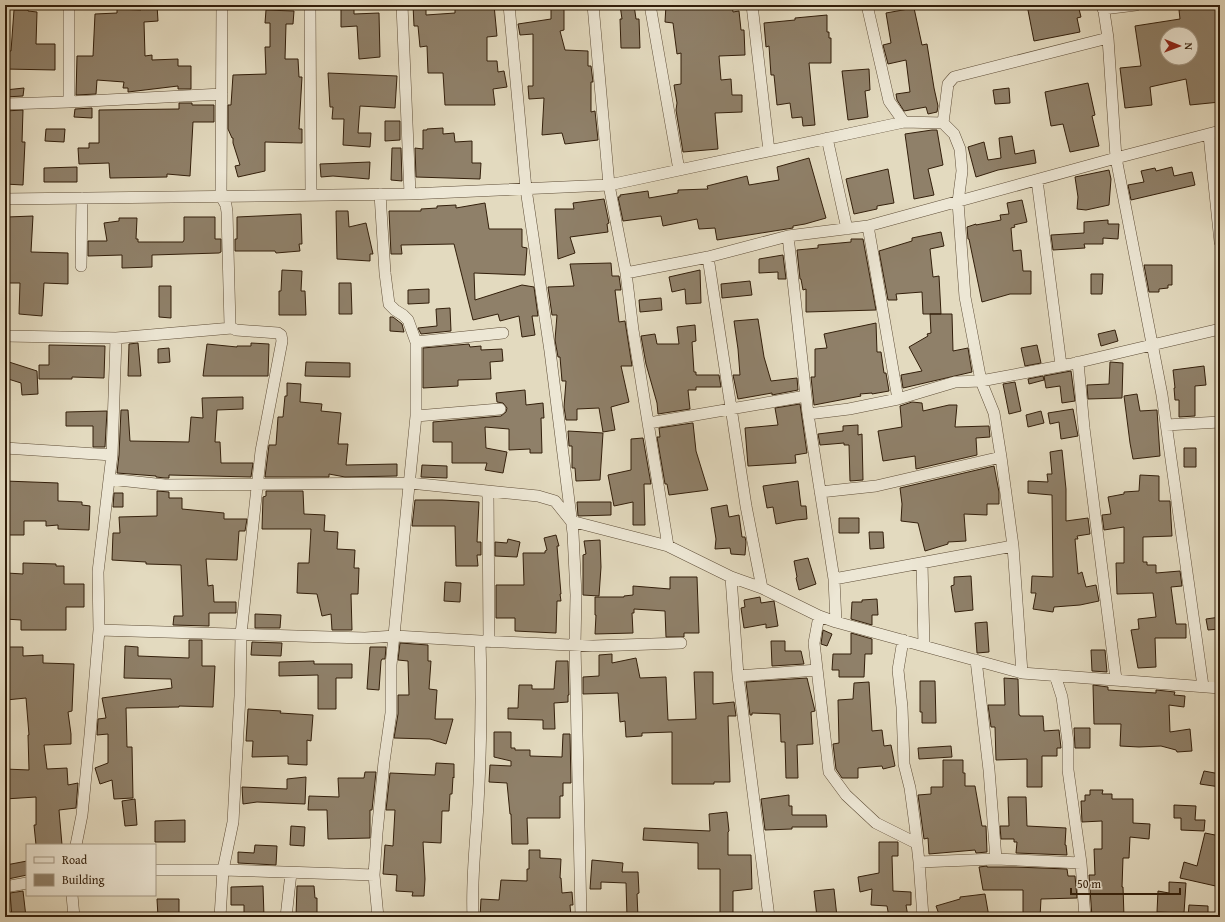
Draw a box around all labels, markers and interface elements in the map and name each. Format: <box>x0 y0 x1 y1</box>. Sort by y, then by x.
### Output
north arrow <box>1159 26 1199 66</box>
text: N <box>1181 42 1197 51</box>
legend <box>26 844 156 896</box>
text: Road <box>62 851 88 868</box>
scale bar <box>1071 870 1180 896</box>
text: Building <box>62 871 105 888</box>
text: 50 m <box>1077 875 1101 892</box>

